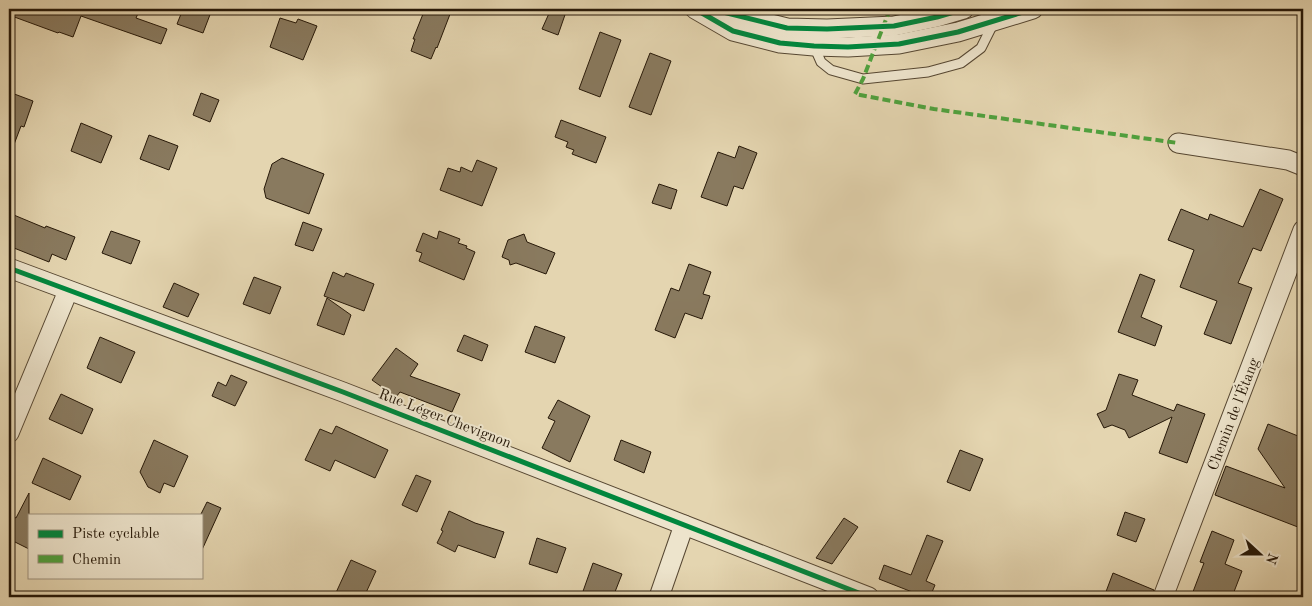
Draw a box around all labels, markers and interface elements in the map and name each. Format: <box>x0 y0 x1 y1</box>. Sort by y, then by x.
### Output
street label: Chemin de l'Étang <box>1203 355 1263 473</box>
street label: Rue Léger Chevignon <box>376 387 513 452</box>
legend <box>28 514 202 578</box>
text: Piste cyclable <box>72 527 160 542</box>
north arrow <box>1234 528 1284 578</box>
text: N <box>1263 551 1280 566</box>
text: Chemin <box>72 553 121 568</box>

